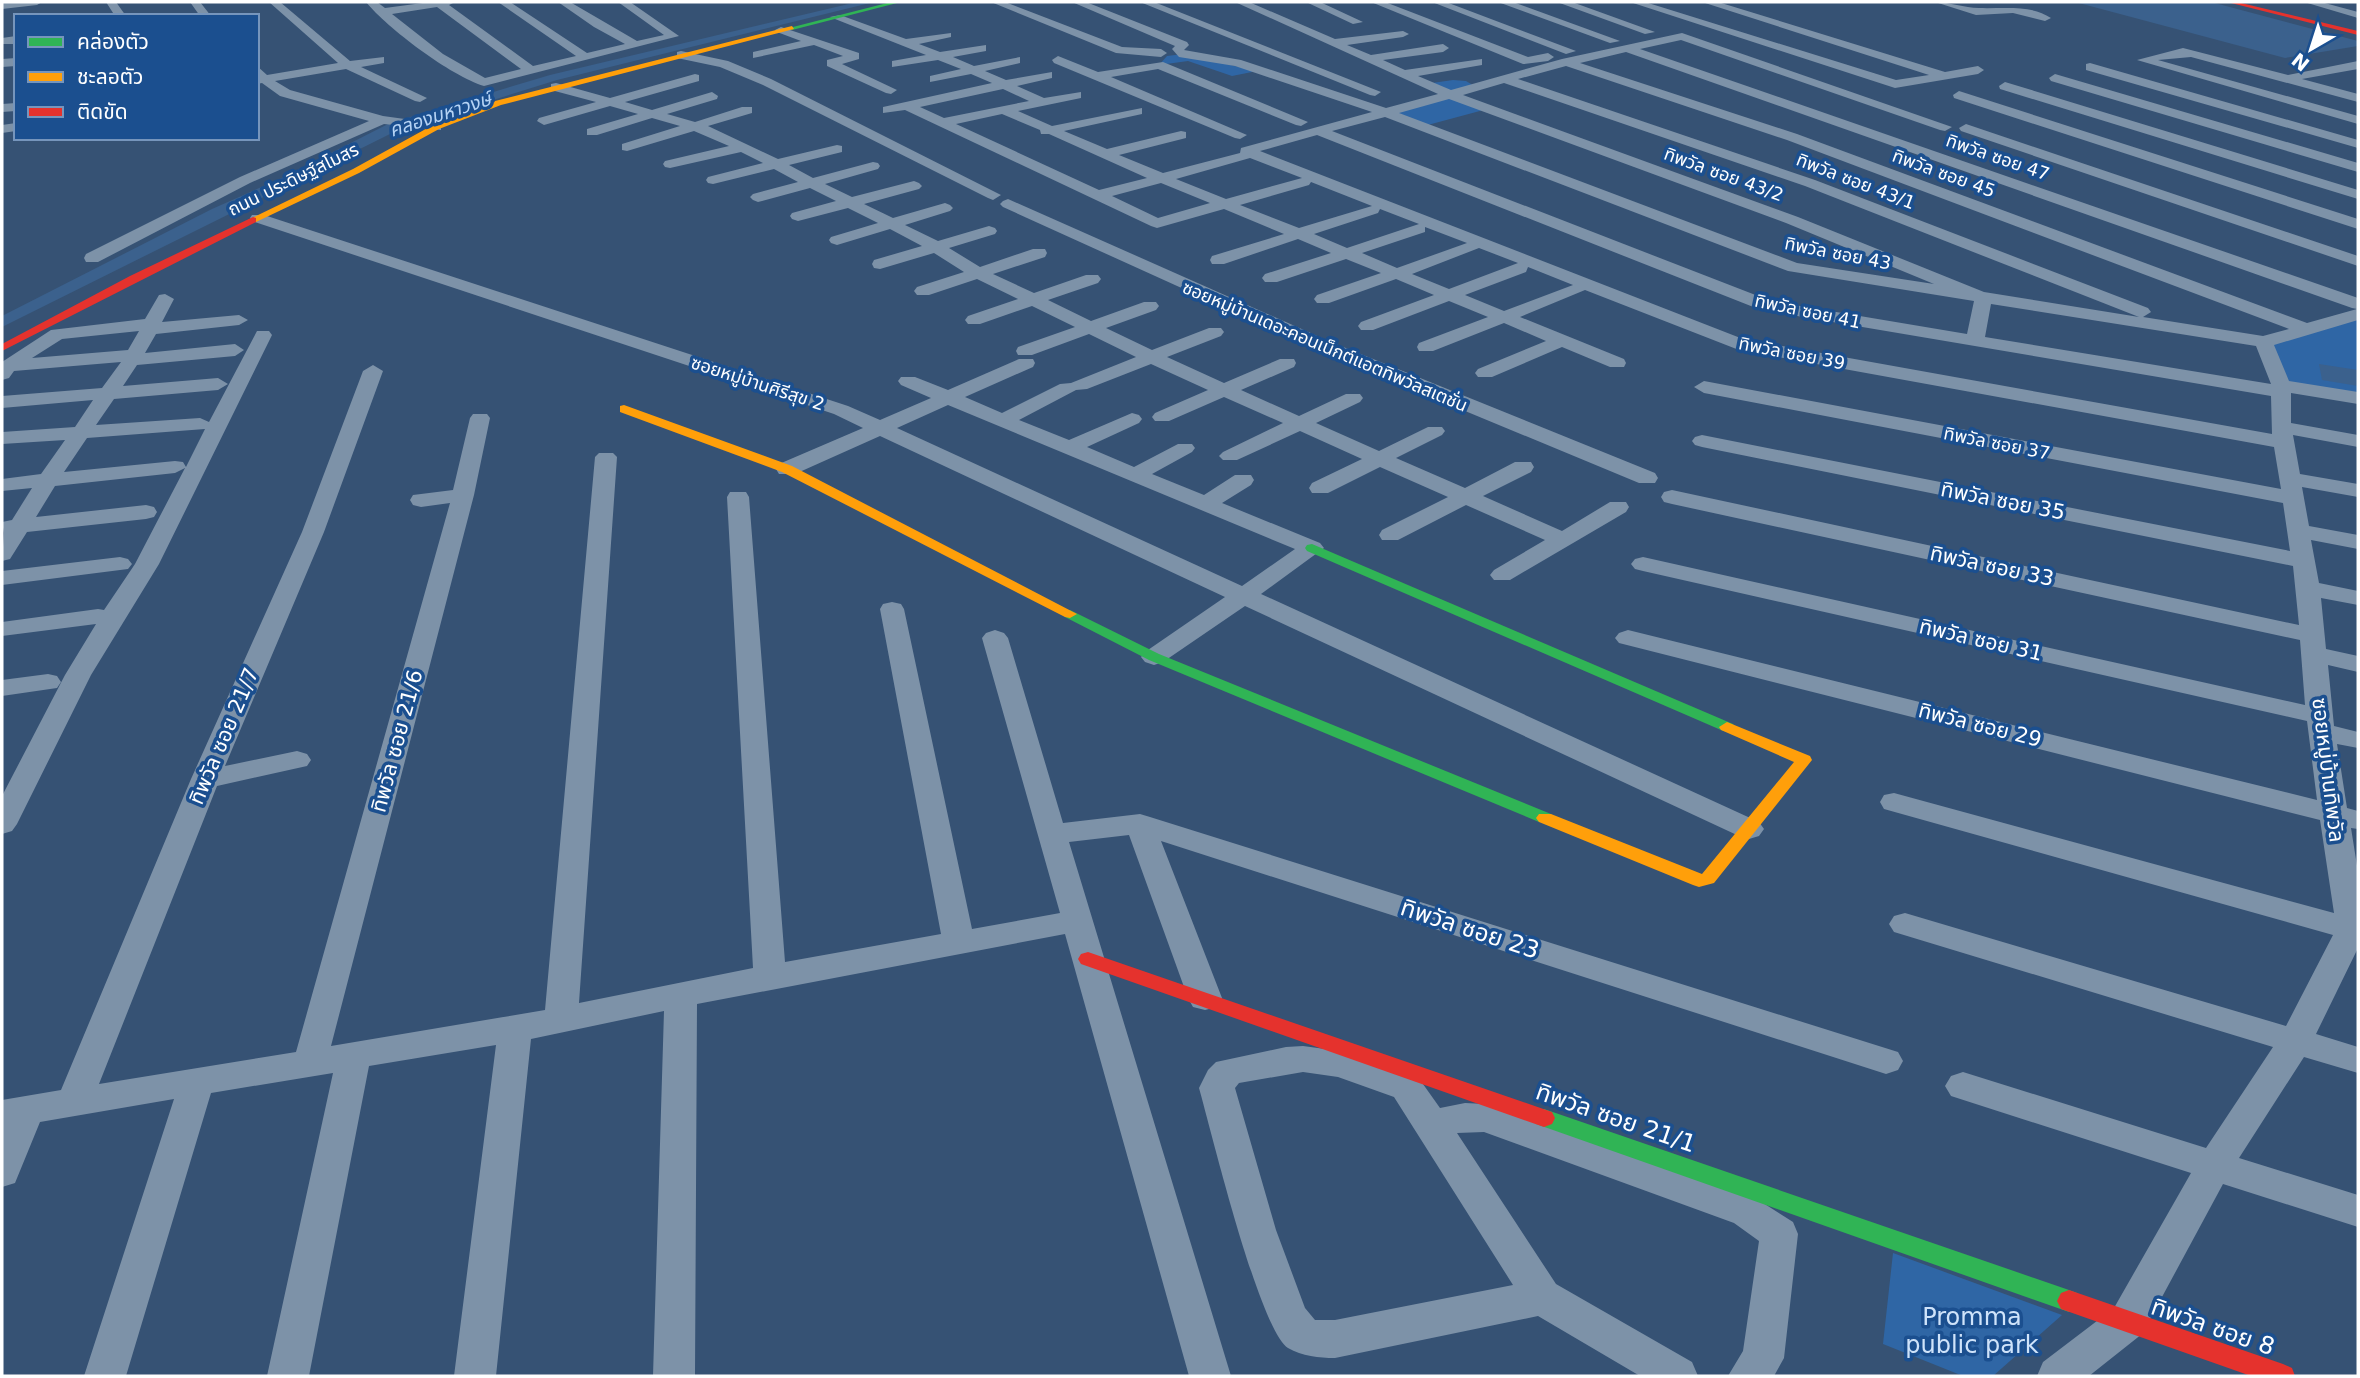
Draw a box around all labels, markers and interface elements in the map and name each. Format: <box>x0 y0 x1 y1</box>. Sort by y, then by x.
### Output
legend <box>14 14 259 140</box>
north arrow <box>2276 14 2346 84</box>
text: คล่องตัว <box>77 30 149 54</box>
text: N <box>2287 49 2313 76</box>
text: ชะลอตัว <box>77 65 143 89</box>
water label: คลองมหาวงษ์ <box>386 86 497 141</box>
text: ติดขัด <box>77 100 128 124</box>
street label: ทิพวัล ซอย 47 <box>1944 129 2052 185</box>
street label: ถนน ประดิษฐ์สโมสร <box>224 138 362 220</box>
street label: ทิพวัล ซอย 43/2 <box>1661 143 1787 205</box>
street label: ทิพวัล ซอย 45 <box>1890 145 1998 201</box>
street label: ทิพวัล ซอย 43/1 <box>1794 149 1918 213</box>
street label: ทิพวัล ซอย 43 <box>1783 232 1893 274</box>
street label: ซอยหมู่บ้านเดอะคอนเน็กต์แอตทิพวัลสเตชั่น <box>1179 275 1471 418</box>
street label: ทิพวัล ซอย 41 <box>1753 290 1863 332</box>
street label: ทิพวัล ซอย 39 <box>1737 332 1847 374</box>
street label: ซอยหมู่บ้านศิรีสุข 2 <box>688 351 827 416</box>
street label: ทิพวัล ซอย 37 <box>1942 422 2052 464</box>
street label: ทิพวัล ซอย 35 <box>1939 477 2067 525</box>
street label: ทิพวัล ซอย 33 <box>1928 541 2056 591</box>
street label: ทิพวัล ซอย 31 <box>1917 614 2045 666</box>
street label: ทิพวัล ซอย 21/7 <box>184 664 264 808</box>
street label: ทิพวัล ซอย 21/6 <box>366 667 428 815</box>
street label: ซอยหมู่บ้านทิพวัล <box>2306 696 2349 844</box>
street label: ทิพวัล ซอย 29 <box>1916 698 2044 752</box>
street label: ทิพวัล ซอย 23 <box>1397 893 1543 965</box>
street label: ทิพวัล ซอย 21/1 <box>1532 1078 1700 1158</box>
street label: ทิพวัล ซอย 8 <box>2148 1293 2278 1361</box>
park label: Promma public park <box>1905 1303 2039 1359</box>

